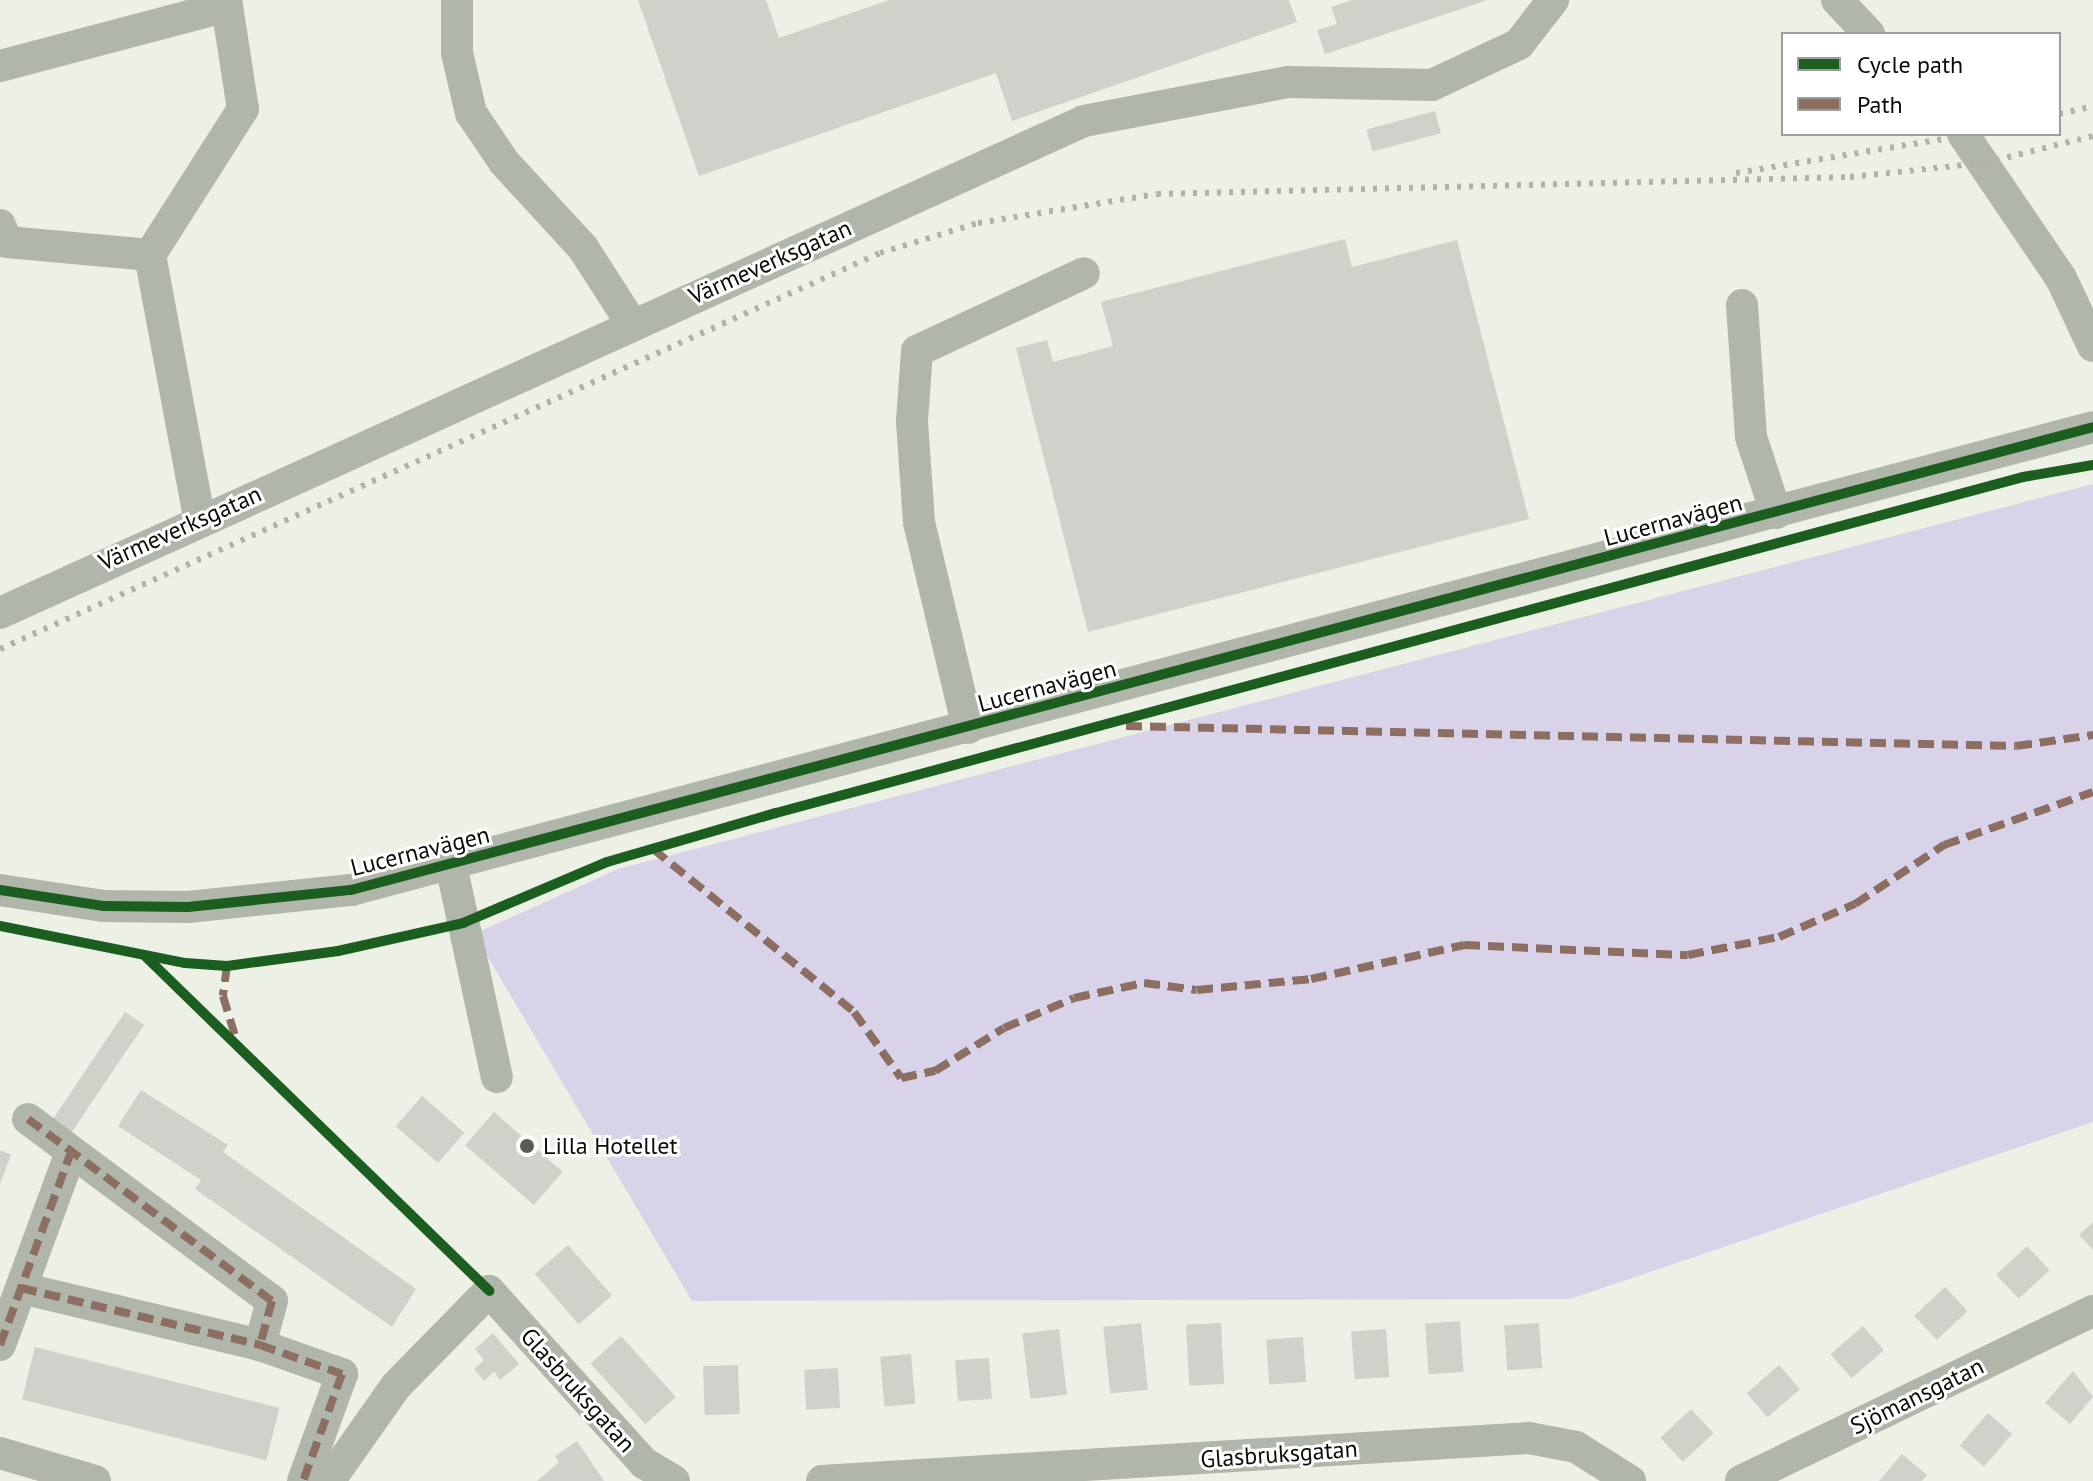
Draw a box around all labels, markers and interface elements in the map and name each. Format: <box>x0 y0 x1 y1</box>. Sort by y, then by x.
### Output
legend <box>1781 32 2061 136</box>
text: Cycle path <box>1857 49 1963 80</box>
text: Path <box>1857 89 1903 120</box>
street label: Värmeverksgatan <box>684 213 856 311</box>
street label: Värmeverksgatan <box>94 479 266 577</box>
street label: Lucernavägen <box>1601 488 1745 552</box>
street label: Lucernavägen <box>975 654 1119 718</box>
street label: Lucernavägen <box>348 820 492 882</box>
place label: Lilla Hotellet <box>543 1132 678 1160</box>
marker: Lilla Hotellet <box>518 1137 536 1155</box>
street label: Glasbruksgatan <box>515 1322 641 1458</box>
street label: Sjömansgatan <box>1846 1351 1988 1441</box>
street label: Glasbruksgatan <box>1200 1434 1358 1474</box>

